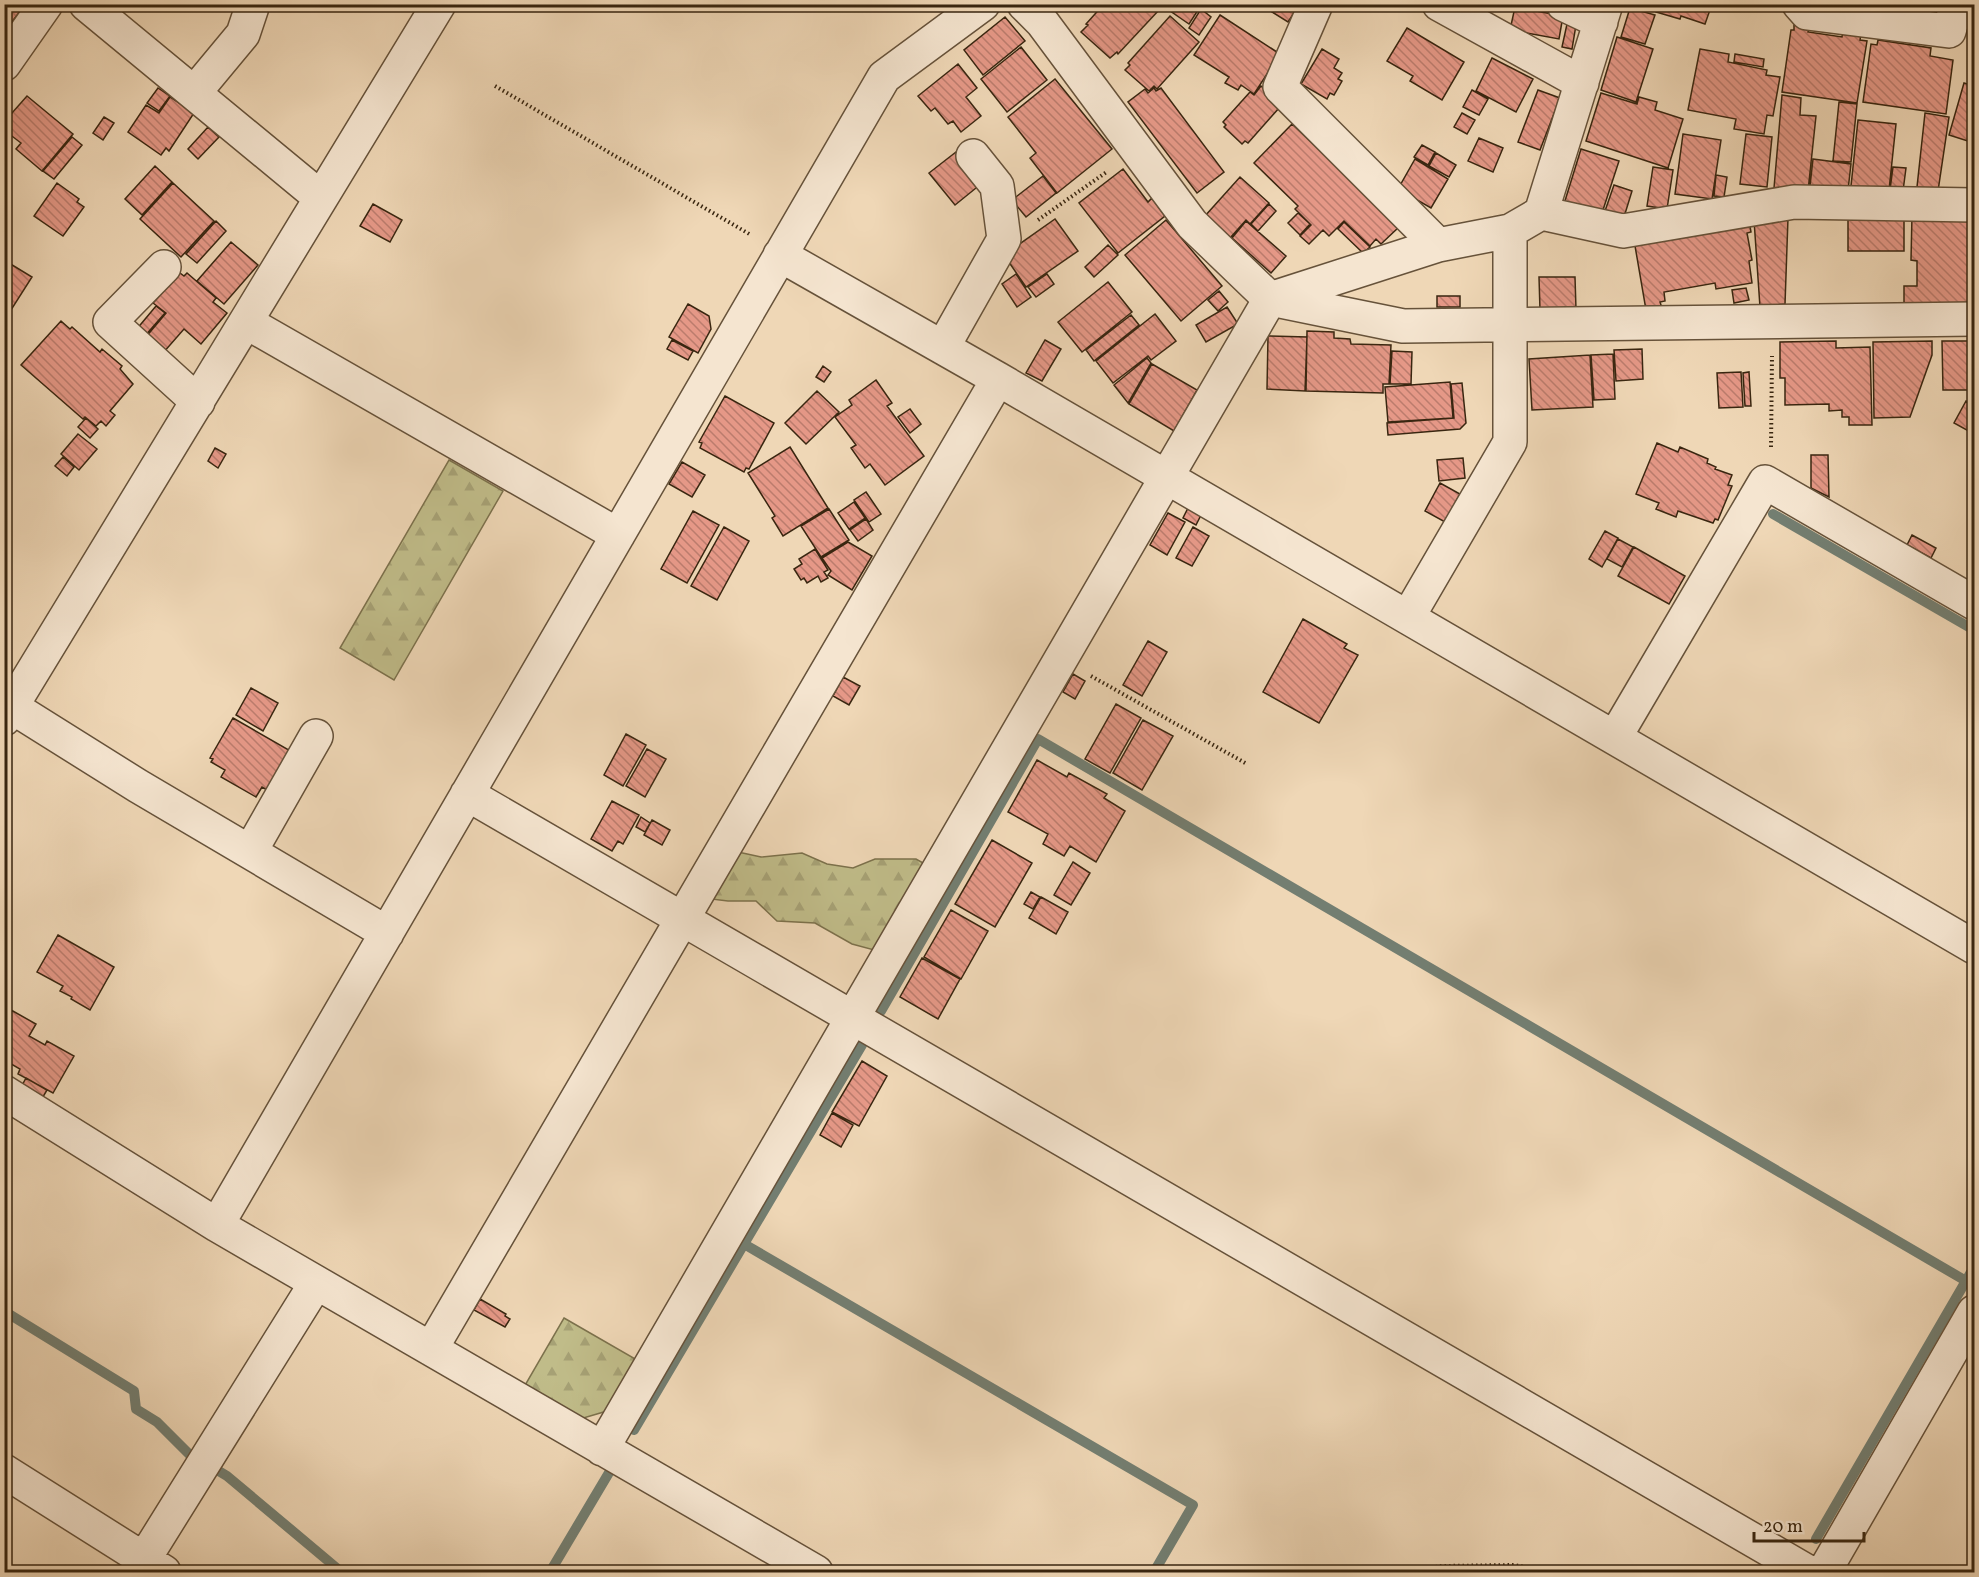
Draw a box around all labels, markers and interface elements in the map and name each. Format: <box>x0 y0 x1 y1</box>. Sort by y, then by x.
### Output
scale bar <box>1754 1505 1864 1543</box>
text: 20 m <box>1763 1515 1803 1540</box>

